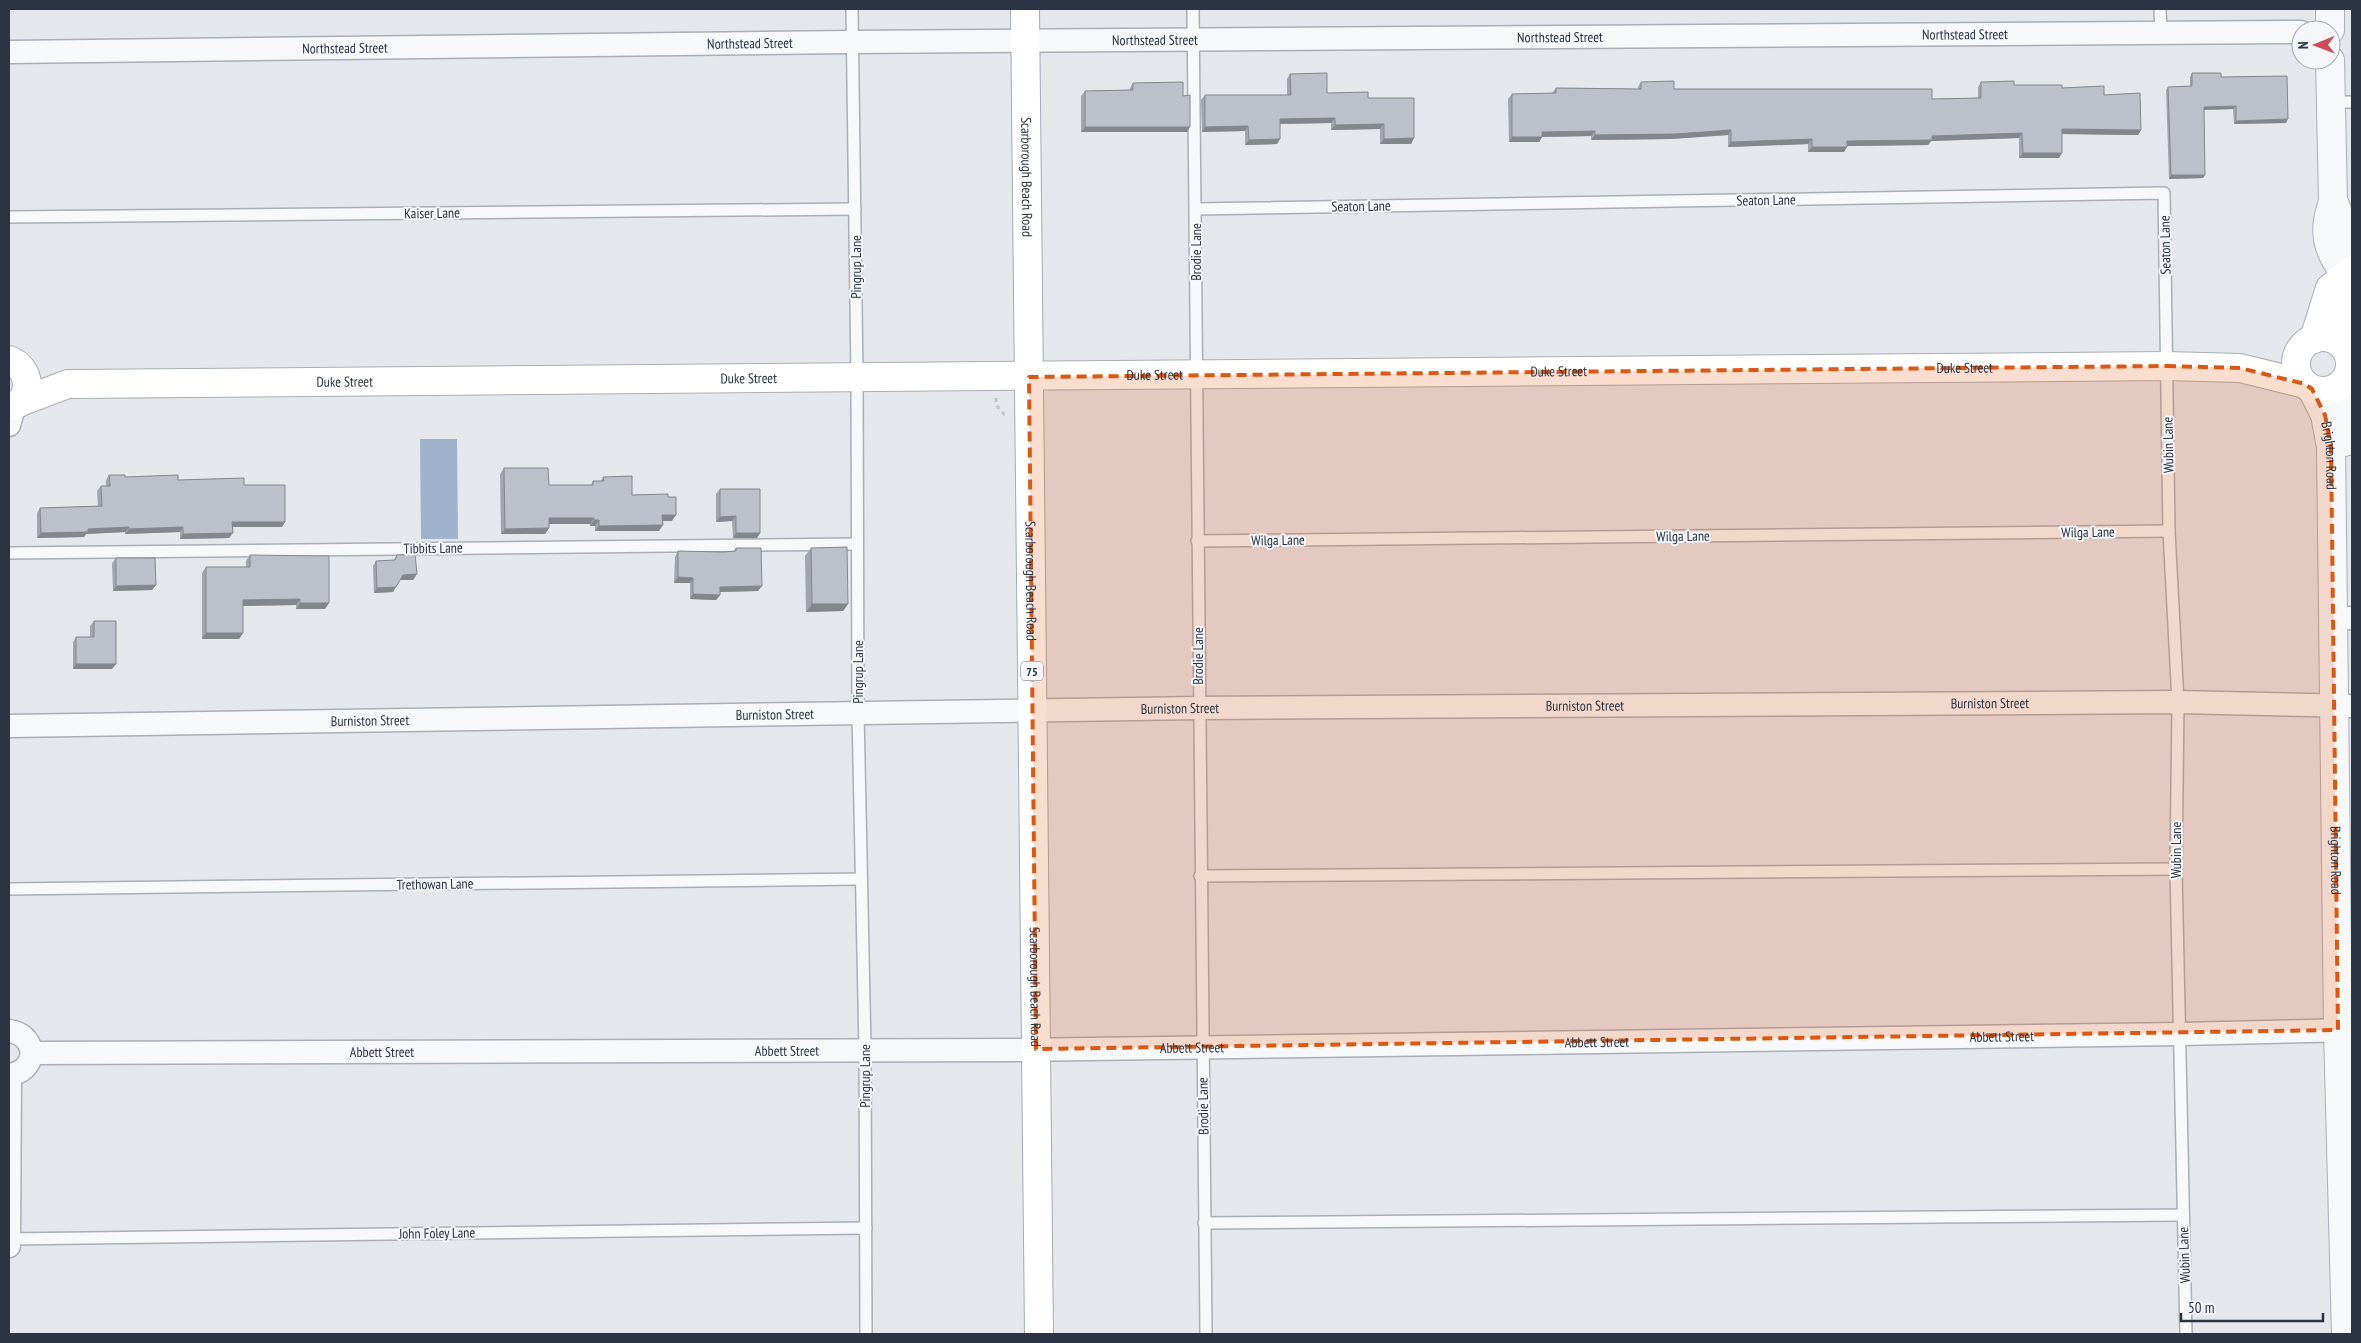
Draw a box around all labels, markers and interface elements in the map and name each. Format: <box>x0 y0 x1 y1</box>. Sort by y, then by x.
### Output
north arrow <box>2291 20 2341 70</box>
street label: Northstead Street <box>1922 25 2008 44</box>
street label: Northstead Street <box>1517 28 1603 46</box>
street label: Northstead Street <box>1112 31 1198 49</box>
street label: Northstead Street <box>707 34 793 53</box>
street label: Northstead Street <box>302 39 388 58</box>
text: N <box>2294 41 2312 49</box>
street label: Scarborough Beach Road <box>1017 117 1036 237</box>
street label: Seaton Lane <box>1736 190 1796 210</box>
street label: Seaton Lane <box>1331 196 1391 216</box>
street label: Kaiser Lane <box>404 204 460 222</box>
street label: Seaton Lane <box>2155 215 2175 275</box>
street label: Brodie Lane <box>1187 223 1205 281</box>
street label: Pingrup Lane <box>847 235 865 299</box>
street label: Duke Street <box>1936 358 1993 377</box>
street label: Duke Street <box>1530 362 1587 380</box>
street label: Duke Street <box>1126 365 1183 384</box>
street label: Duke Street <box>720 369 777 387</box>
street label: Duke Street <box>316 372 373 391</box>
street label: Wubin Lane <box>2159 416 2177 473</box>
street label: Brighton Road <box>2317 420 2341 490</box>
street label: Scarborough Beach Road <box>1021 521 1041 641</box>
street label: Wilga Lane <box>2061 523 2115 541</box>
street label: Wilga Lane <box>1656 527 1710 545</box>
street label: Wilga Lane <box>1251 531 1305 549</box>
street label: Tibbits Lane <box>403 538 463 558</box>
street label: Brodie Lane <box>1189 627 1207 685</box>
street label: Pingrup Lane <box>849 640 867 704</box>
road number: 75 <box>1021 661 1043 680</box>
street label: Burniston Street <box>1951 694 2029 712</box>
street label: Burniston Street <box>1546 696 1624 715</box>
street label: Burniston Street <box>1141 699 1219 718</box>
street label: Burniston Street <box>736 705 814 724</box>
street label: Burniston Street <box>331 711 409 730</box>
street label: Wubin Lane <box>2167 822 2185 878</box>
street label: Brighton Road <box>2327 826 2345 895</box>
street label: Trethowan Lane <box>396 874 474 894</box>
street label: Scarborough Beach Road <box>1026 927 1045 1047</box>
street label: Abbett Street <box>1970 1027 2034 1046</box>
street label: Abbett Street <box>1565 1033 1629 1051</box>
street label: Abbett Street <box>1160 1038 1224 1057</box>
street label: Abbett Street <box>755 1042 819 1060</box>
street label: Abbett Street <box>350 1043 414 1061</box>
street label: Pingrup Lane <box>856 1044 874 1108</box>
street label: Brodie Lane <box>1193 1077 1213 1135</box>
street label: John Foley Lane <box>398 1223 476 1243</box>
street label: Wubin Lane <box>2174 1226 2194 1283</box>
scale bar <box>2181 1290 2324 1322</box>
text: 50 m <box>2188 1298 2214 1317</box>

